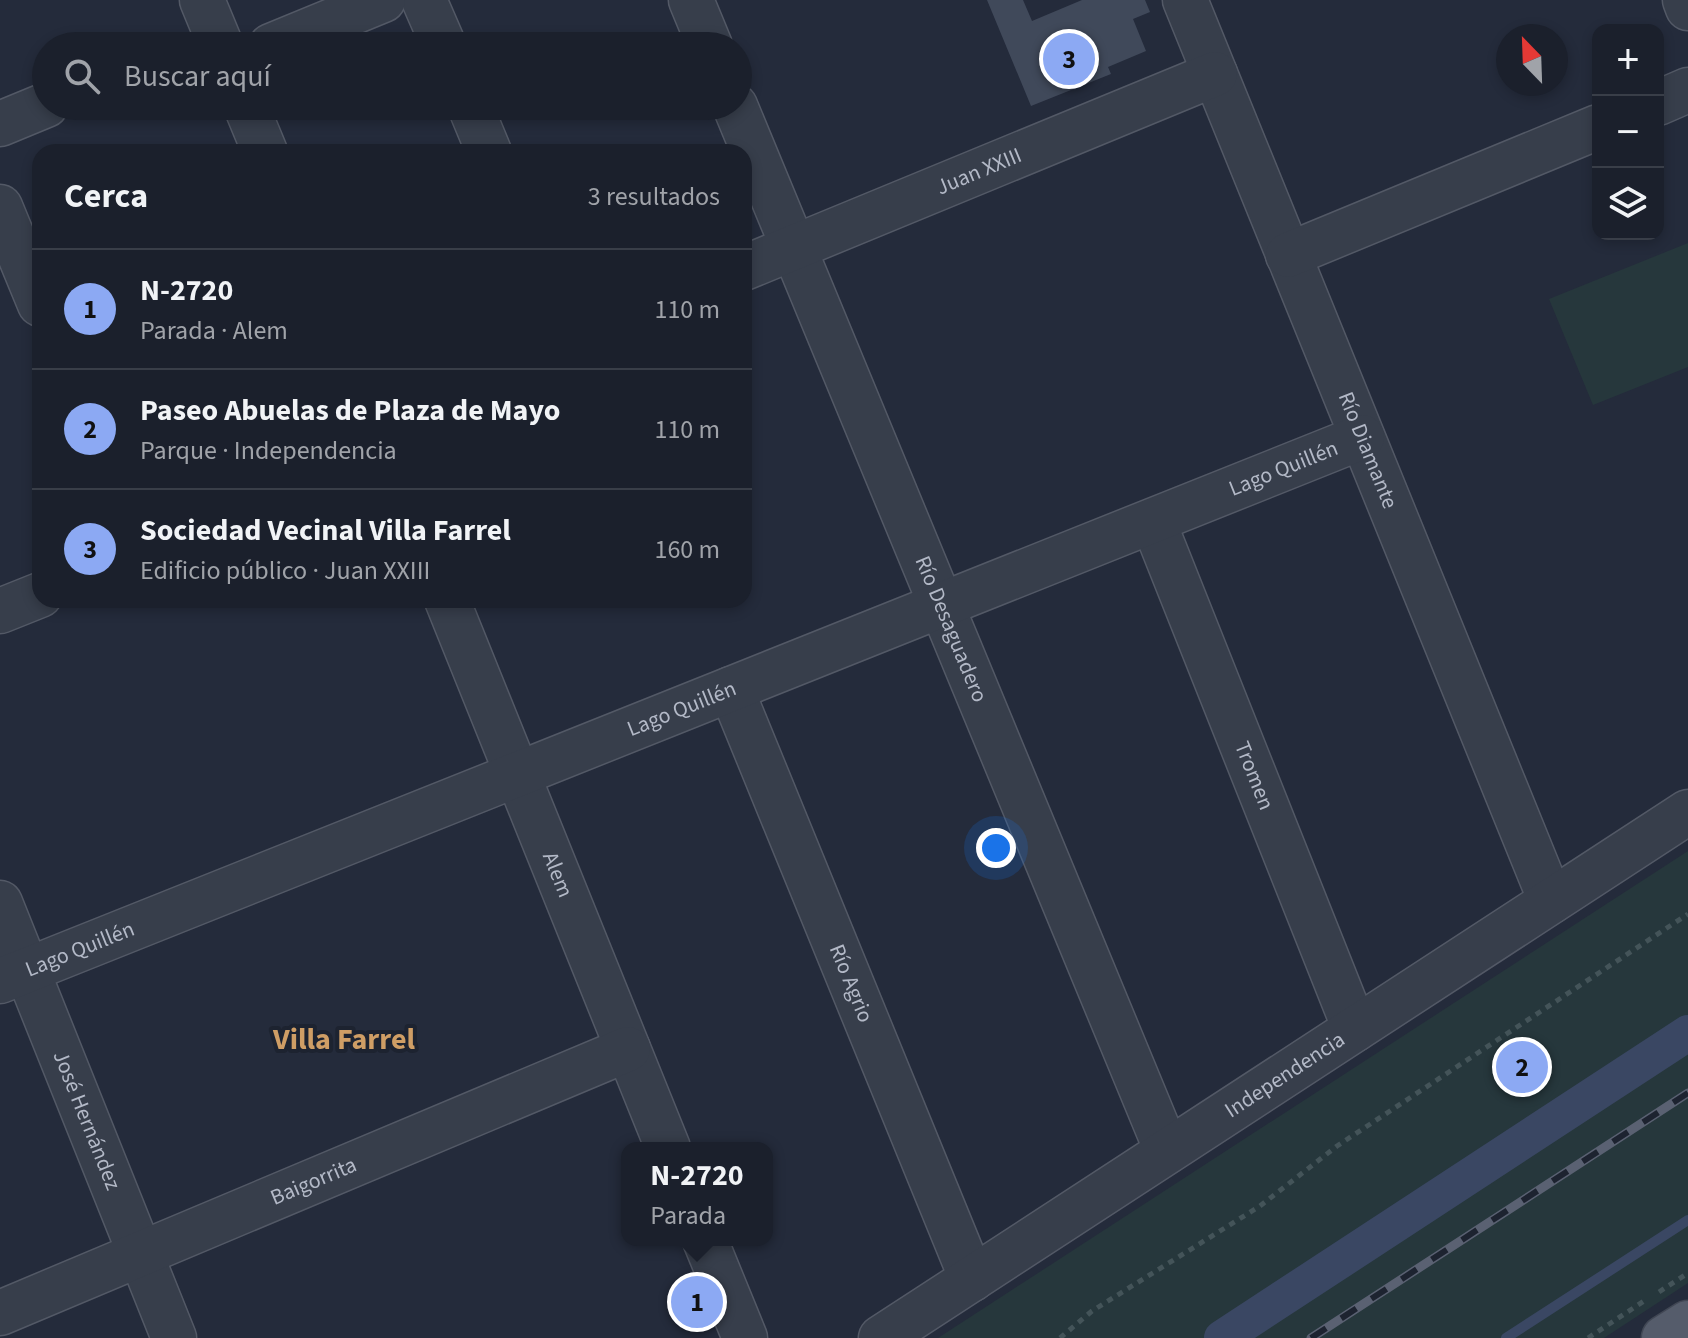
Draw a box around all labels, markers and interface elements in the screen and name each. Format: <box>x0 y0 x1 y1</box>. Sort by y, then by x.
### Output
north arrow <box>1496 24 1568 96</box>
map controls <box>1592 24 1664 240</box>
button: + <box>1592 24 1664 96</box>
pin: 3 <box>1043 29 1095 89</box>
search box <box>32 32 752 120</box>
icon: search <box>60 54 104 98</box>
text: Buscar aquí <box>124 55 271 98</box>
button: − <box>1592 96 1664 168</box>
street label: Juan XXIII <box>931 139 1027 203</box>
button: layers <box>1592 168 1664 240</box>
text: Cerca <box>64 172 148 221</box>
text: 3 resultados <box>588 178 720 215</box>
text: N-2720 <box>140 269 233 312</box>
text: 1 <box>83 291 97 328</box>
text: 110 m <box>654 291 720 328</box>
text: Parada · Alem <box>140 312 288 349</box>
street label: Río Diamante <box>1330 387 1406 514</box>
text: Paseo Abuelas de Plaza de Mayo <box>140 389 560 432</box>
text: 2 <box>83 411 97 448</box>
text: 110 m <box>654 411 720 448</box>
text: Parque · Independencia <box>140 432 397 469</box>
street label: Lago Quillén <box>1224 432 1343 505</box>
text: Sociedad Vecinal Villa Farrel <box>140 509 511 552</box>
text: 3 <box>83 531 97 568</box>
text: 160 m <box>654 531 720 568</box>
street label: Río Desaguadero <box>907 551 996 707</box>
text: Edificio público · Juan XXIII <box>140 552 430 589</box>
street label: Lago Quillén <box>622 673 741 745</box>
street label: Tromen <box>1226 737 1282 815</box>
your location <box>976 828 1016 868</box>
street label: Alem <box>534 847 581 902</box>
street label: Lago Quillén <box>20 913 139 985</box>
street label: Río Agrio <box>821 939 882 1028</box>
district label: Villa Farrel <box>272 1018 415 1061</box>
street label: Independencia <box>1218 1024 1351 1126</box>
pin: 2 <box>1496 1037 1548 1097</box>
street label: José Hernández <box>45 1046 129 1195</box>
popup <box>621 1142 773 1246</box>
street label: Baigorrita <box>265 1149 362 1214</box>
text: N-2720 <box>650 1154 744 1197</box>
text: Parada <box>650 1197 726 1234</box>
pin: 1 <box>671 1272 723 1332</box>

